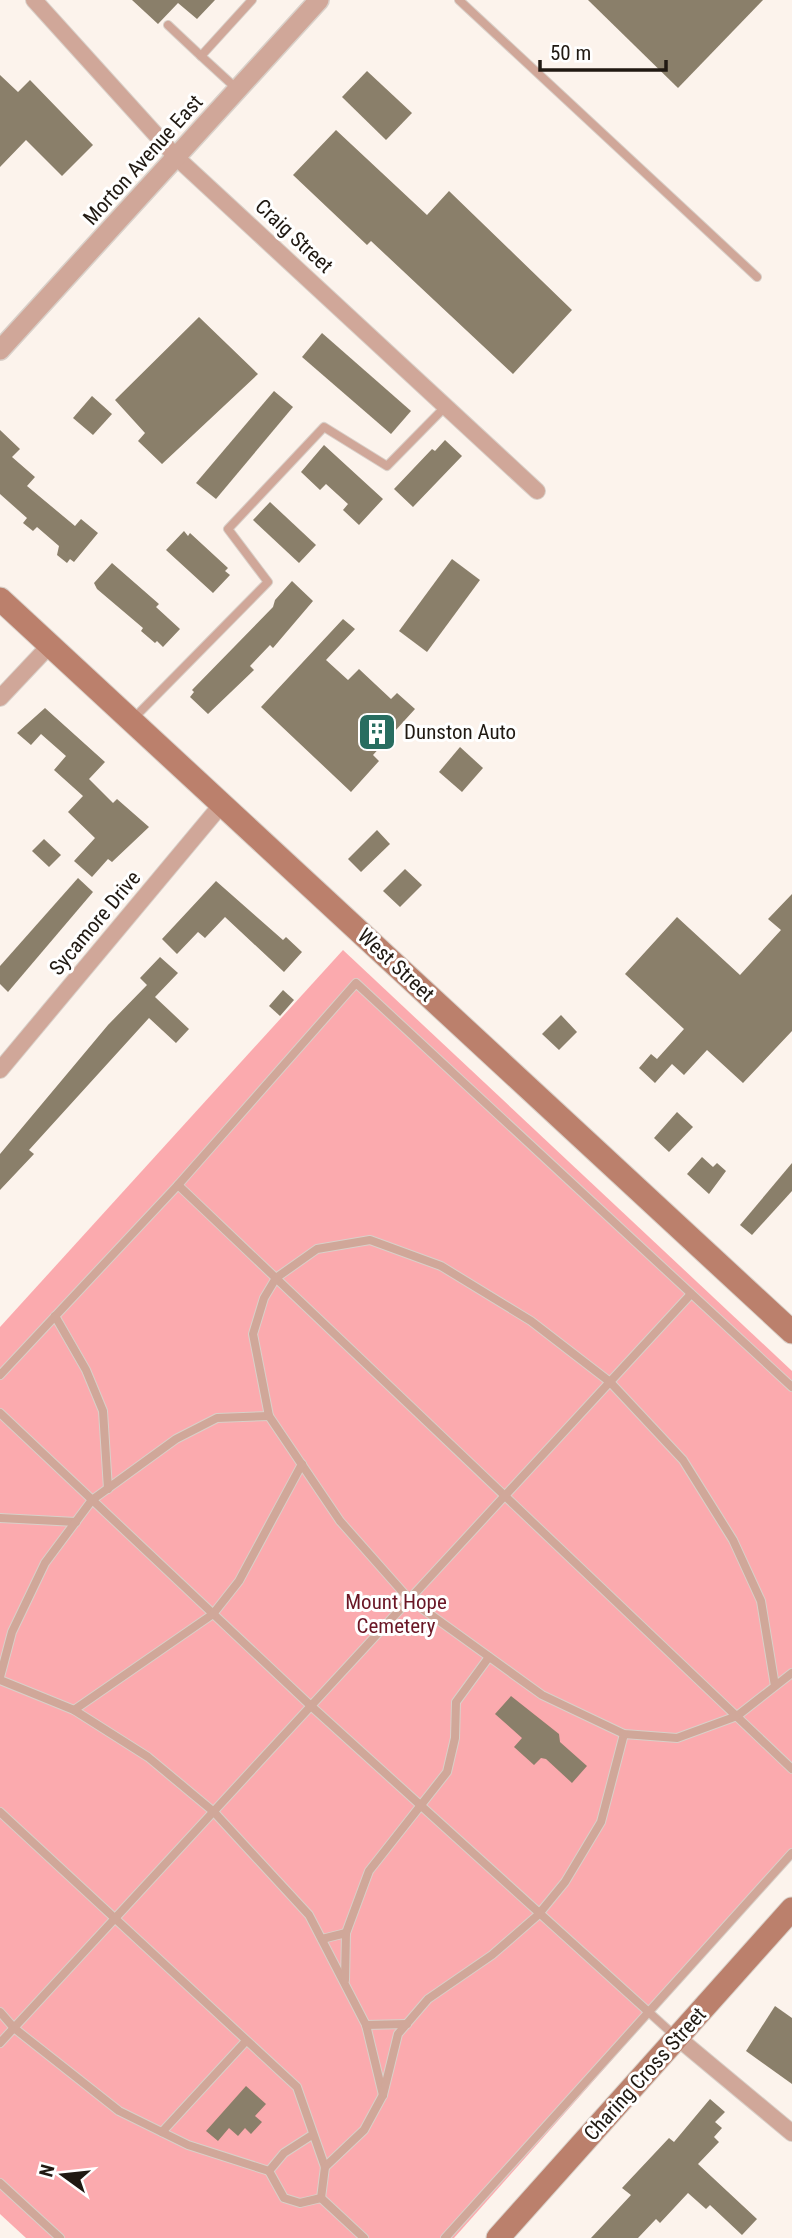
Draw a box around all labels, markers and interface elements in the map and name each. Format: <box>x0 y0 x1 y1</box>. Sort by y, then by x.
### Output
scale bar <box>540 28 666 72</box>
text: 50 m <box>550 41 591 65</box>
street label: Morton Avenue East <box>78 90 208 230</box>
street label: Craig Street <box>250 194 338 278</box>
building icon: Dunston Auto <box>356 711 398 753</box>
place label: Dunston Auto <box>404 720 516 744</box>
street label: Sycamore Drive <box>45 866 146 980</box>
street label: West Street <box>353 924 439 1006</box>
park label: Mount Hope Cemetery <box>345 1590 447 1638</box>
street label: Charing Cross Street <box>579 2003 711 2145</box>
north arrow <box>28 2140 98 2210</box>
text: N <box>34 2162 60 2179</box>

